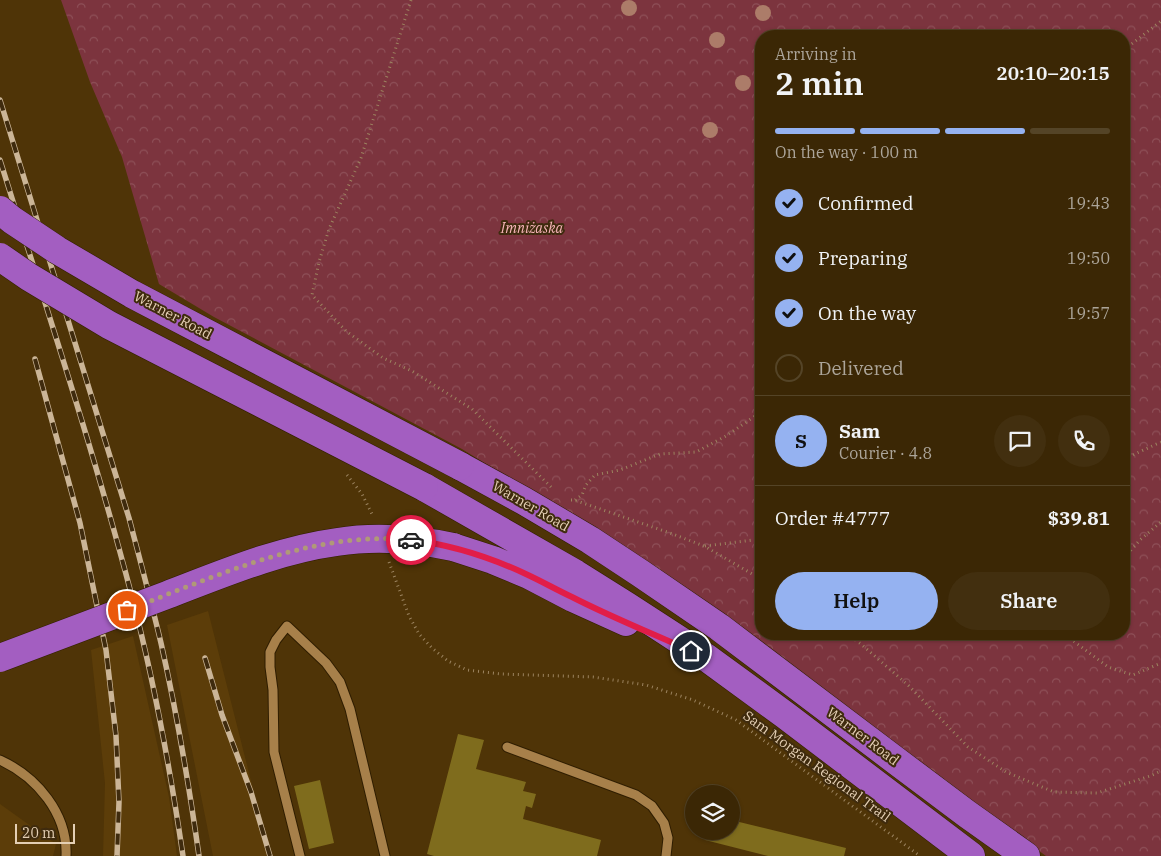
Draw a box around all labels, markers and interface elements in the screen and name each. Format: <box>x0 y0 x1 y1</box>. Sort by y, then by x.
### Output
text: Arriving in <box>775 44 857 64</box>
text: 20:10–20:15 <box>996 61 1110 85</box>
text: 2 min <box>775 62 864 104</box>
text: On the way · 100 m <box>775 142 918 162</box>
icon: check <box>775 189 803 217</box>
text: Confirmed <box>818 191 913 215</box>
text: 19:43 <box>1067 193 1110 213</box>
park label: Imniżaska <box>500 219 564 237</box>
icon: check <box>775 244 803 272</box>
text: Preparing <box>818 246 907 270</box>
text: 19:50 <box>1067 248 1110 268</box>
street label: Warner Road <box>131 287 216 343</box>
icon: check <box>775 299 803 327</box>
text: On the way <box>818 301 916 325</box>
text: 19:57 <box>1067 303 1110 323</box>
text: Delivered <box>818 356 904 380</box>
button: chat <box>994 415 1046 467</box>
button: phone <box>1058 415 1110 467</box>
text: Sam <box>839 419 880 443</box>
text: S <box>795 429 807 453</box>
text: Courier · 4.8 <box>839 443 932 463</box>
street label: Warner Road <box>489 477 573 535</box>
text: Order #4777 <box>775 506 890 530</box>
text: $39.81 <box>1048 506 1110 530</box>
courier <box>386 515 436 565</box>
icon: car <box>397 526 425 554</box>
button: Help <box>775 572 938 630</box>
button: Share <box>948 572 1110 630</box>
pin <box>106 589 148 631</box>
icon: bag <box>113 596 141 624</box>
pin <box>670 630 712 672</box>
icon: home <box>677 637 705 665</box>
street label: Warner Road <box>823 703 903 769</box>
street label: Sam Morgan Regional Trail <box>740 706 894 826</box>
map controls <box>685 785 740 840</box>
button: layers <box>685 785 740 840</box>
scale bar <box>15 821 75 844</box>
text: 20 m <box>22 824 55 842</box>

